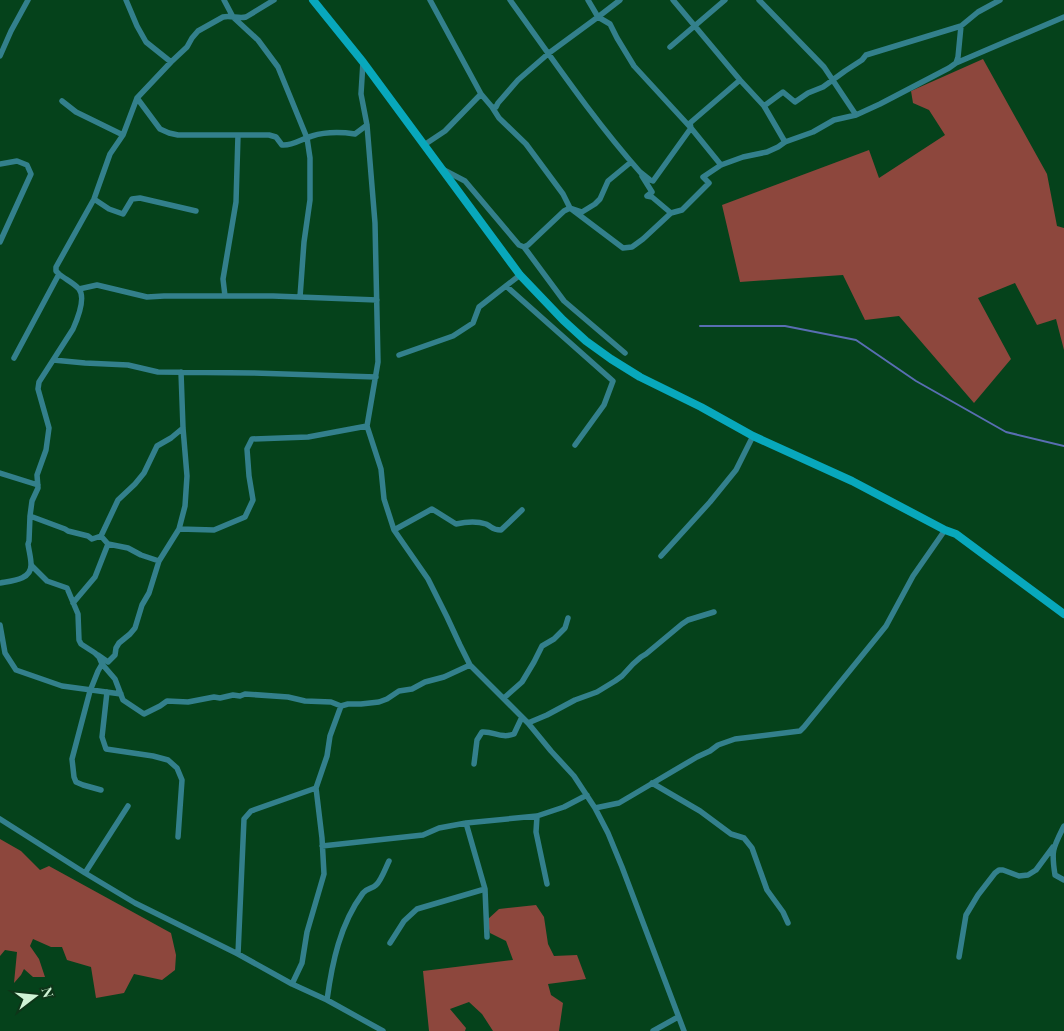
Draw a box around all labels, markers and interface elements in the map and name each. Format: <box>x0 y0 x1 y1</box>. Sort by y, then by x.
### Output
north arrow <box>10 971 60 1021</box>
text: N <box>37 985 59 1000</box>

